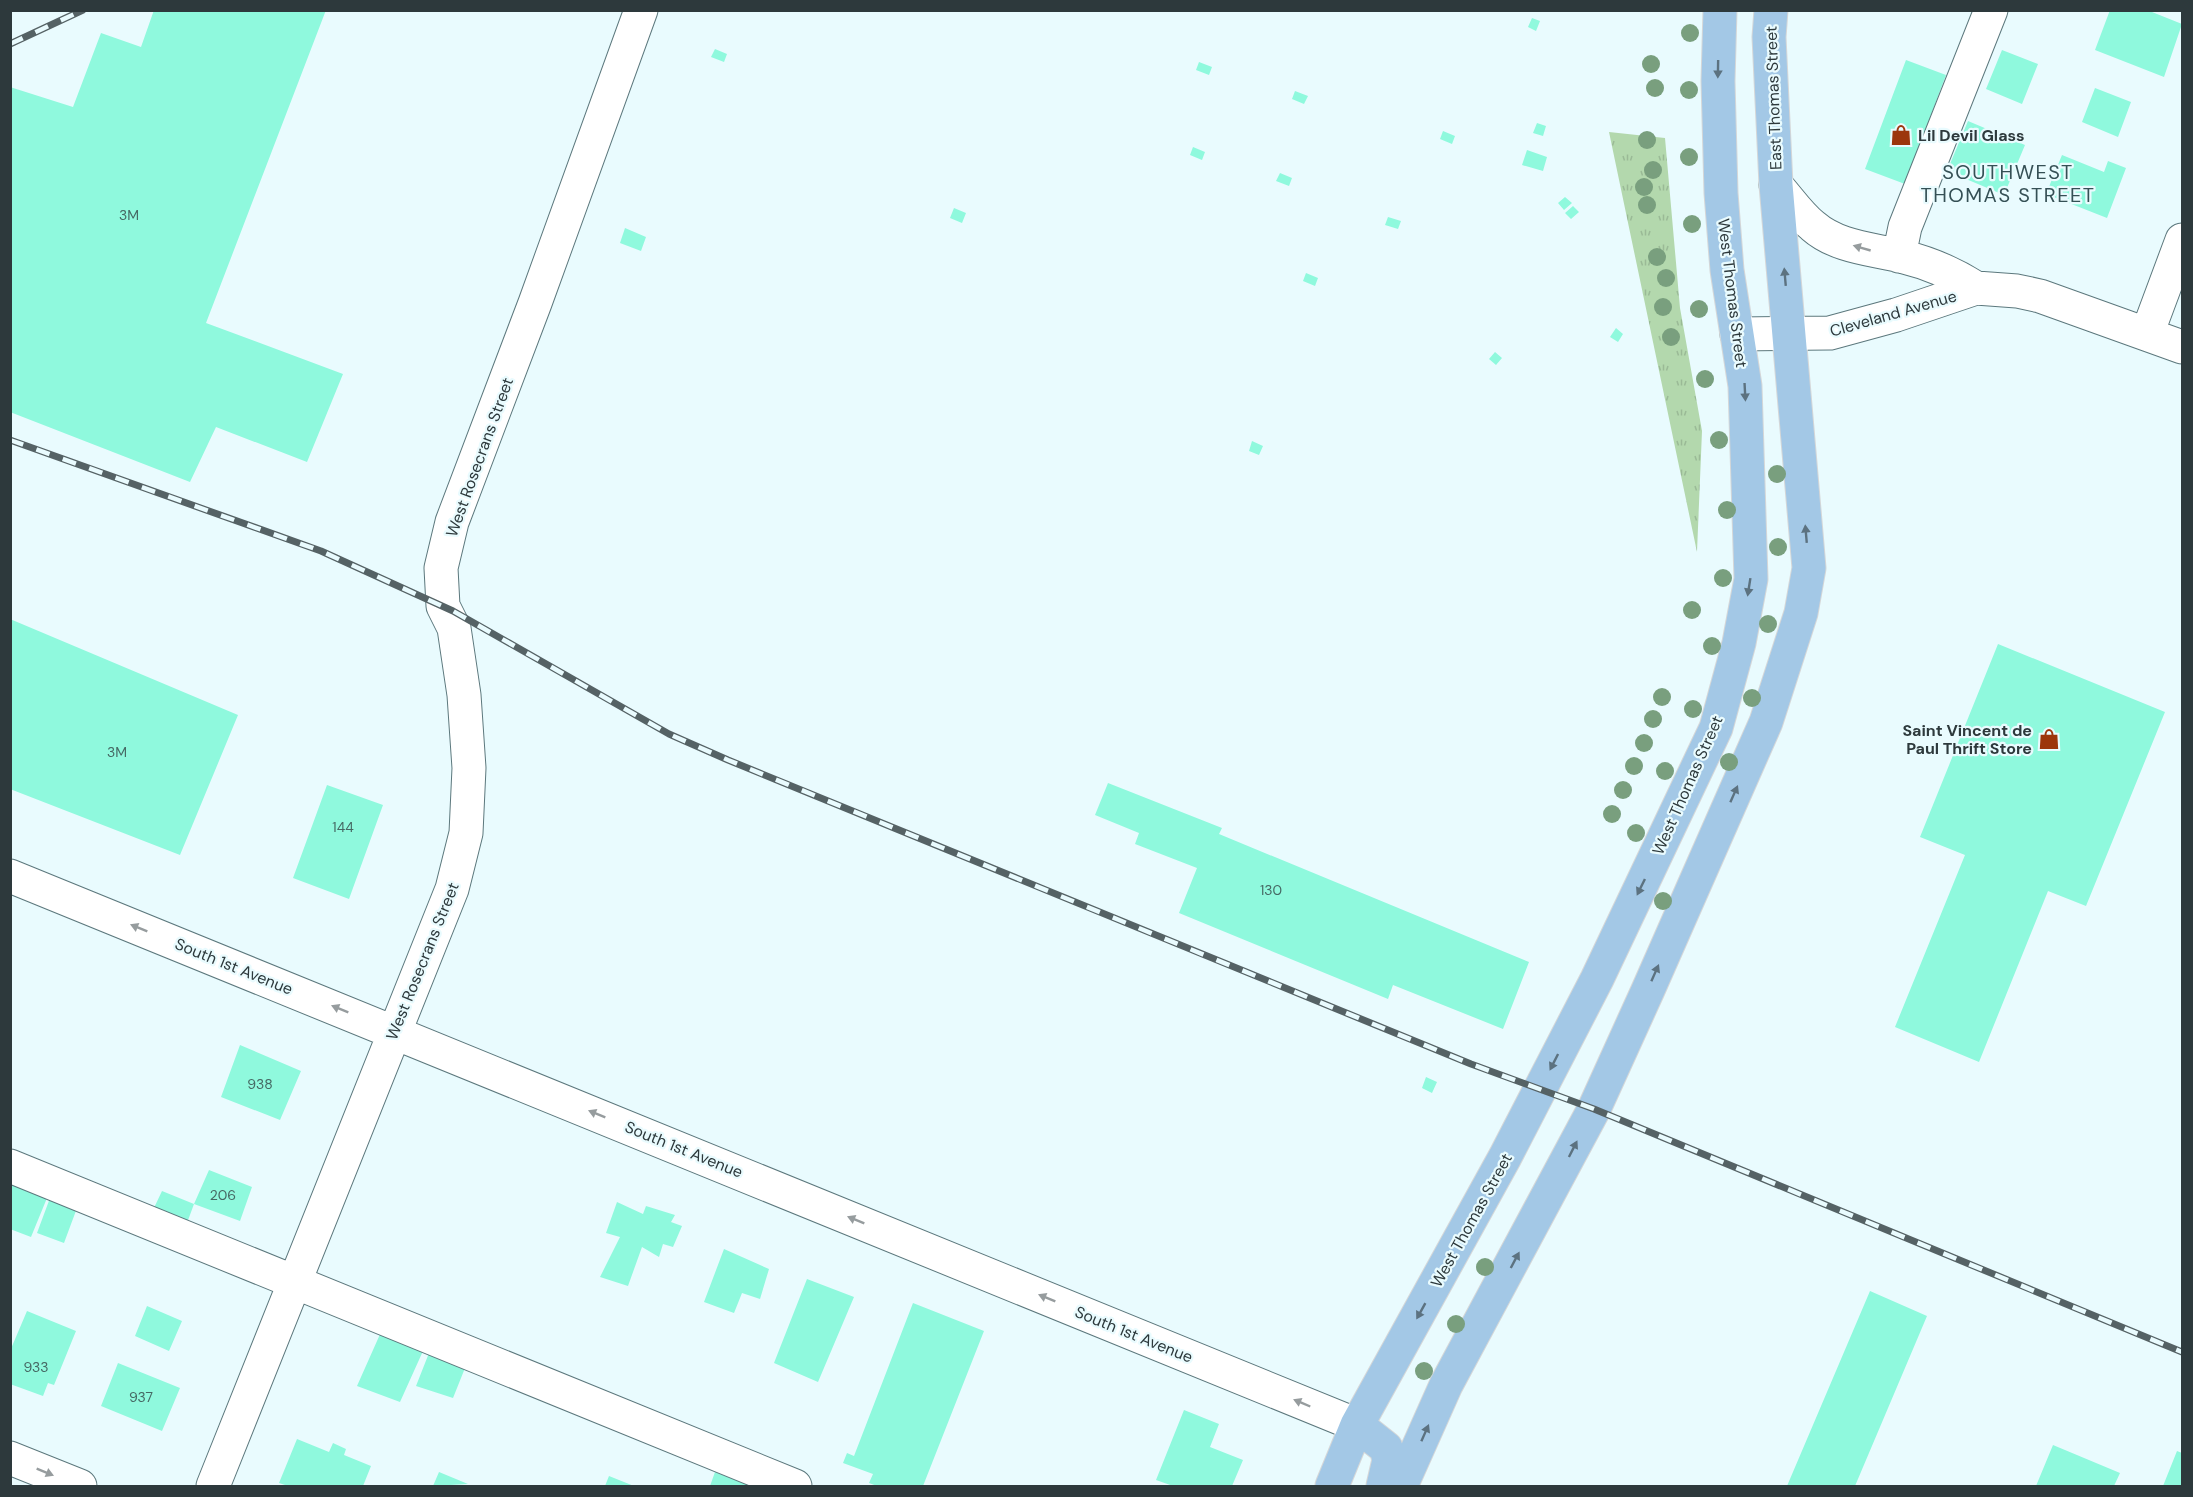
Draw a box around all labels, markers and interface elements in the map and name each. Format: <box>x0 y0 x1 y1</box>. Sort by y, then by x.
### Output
street label: East Thomas Street <box>1760 26 1787 170</box>
one-way arrow <box>1713 59 1723 78</box>
shop icon: Lil Devil Glass <box>1889 123 1913 147</box>
place label: Lil Devil Glass <box>1918 125 2025 146</box>
district label: SOUTHWEST THOMAS STREET <box>1920 159 2096 208</box>
house number: 3M <box>119 206 139 224</box>
street label: West Thomas Street <box>1713 217 1752 369</box>
one-way arrow <box>1853 243 1871 252</box>
one-way arrow <box>1780 267 1790 286</box>
street label: Cleveland Avenue <box>1827 285 1959 342</box>
street label: West Rosecrans Street <box>441 375 518 540</box>
one-way arrow <box>1740 383 1749 402</box>
one-way arrow <box>1801 524 1811 543</box>
one-way arrow <box>1744 578 1753 597</box>
street label: West Thomas Street <box>1647 712 1728 858</box>
place label: Saint Vincent de Paul Thrift Store <box>1902 720 2032 759</box>
shop icon: Saint Vincent de Paul Thrift Store <box>2037 727 2061 751</box>
house number: 3M <box>107 743 127 761</box>
one-way arrow <box>1729 785 1739 803</box>
house number: 144 <box>332 818 354 836</box>
one-way arrow <box>1636 878 1645 895</box>
street label: West Rosecrans Street <box>381 879 464 1043</box>
house number: 130 <box>1260 881 1282 899</box>
one-way arrow <box>130 923 148 932</box>
street label: South 1st Avenue <box>172 933 296 1000</box>
one-way arrow <box>1651 964 1660 981</box>
one-way arrow <box>330 1004 348 1014</box>
one-way arrow <box>1549 1053 1559 1070</box>
house number: 938 <box>247 1075 273 1093</box>
one-way arrow <box>588 1109 606 1119</box>
street label: South 1st Avenue <box>622 1116 746 1183</box>
one-way arrow <box>1568 1141 1578 1158</box>
street label: West Thomas Street <box>1426 1149 1517 1291</box>
house number: 206 <box>210 1186 236 1204</box>
one-way arrow <box>846 1215 864 1225</box>
one-way arrow <box>1510 1252 1520 1269</box>
one-way arrow <box>1037 1293 1055 1303</box>
street label: South 1st Avenue <box>1072 1301 1196 1368</box>
one-way arrow <box>1416 1303 1426 1320</box>
house number: 933 <box>23 1358 49 1376</box>
house number: 937 <box>129 1388 153 1406</box>
one-way arrow <box>1293 1398 1311 1408</box>
one-way arrow <box>1420 1424 1430 1442</box>
one-way arrow <box>36 1468 54 1477</box>

